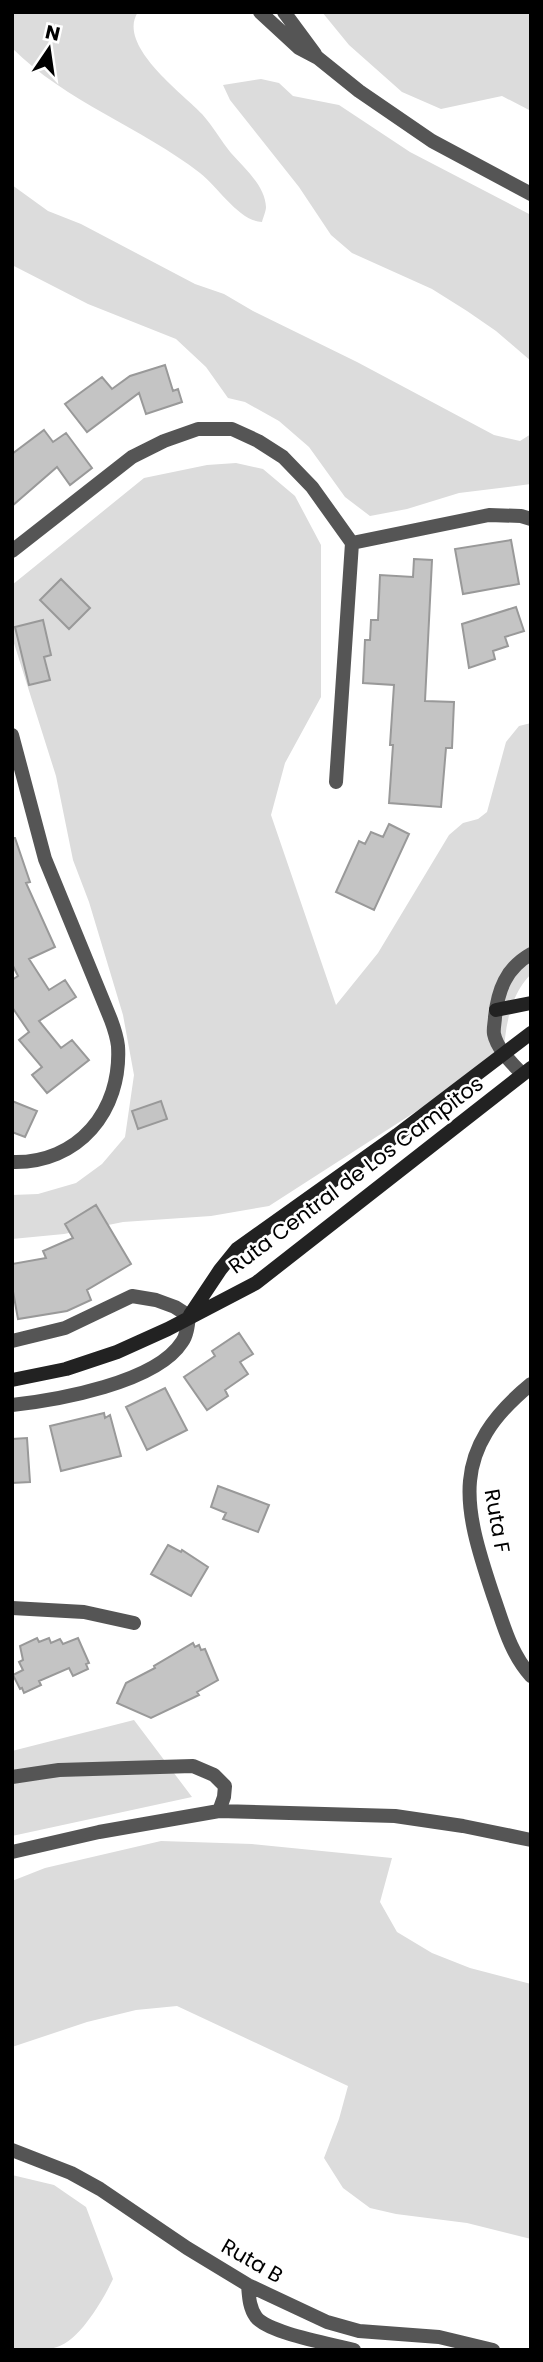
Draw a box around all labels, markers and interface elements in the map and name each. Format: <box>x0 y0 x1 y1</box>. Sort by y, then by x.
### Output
north arrow <box>14 14 84 84</box>
text: N <box>43 18 63 48</box>
street label: Ruta Central de Los Campitos <box>222 1069 489 1280</box>
street label: Ruta F <box>478 1487 517 1555</box>
street label: Ruta B <box>216 2231 288 2290</box>

